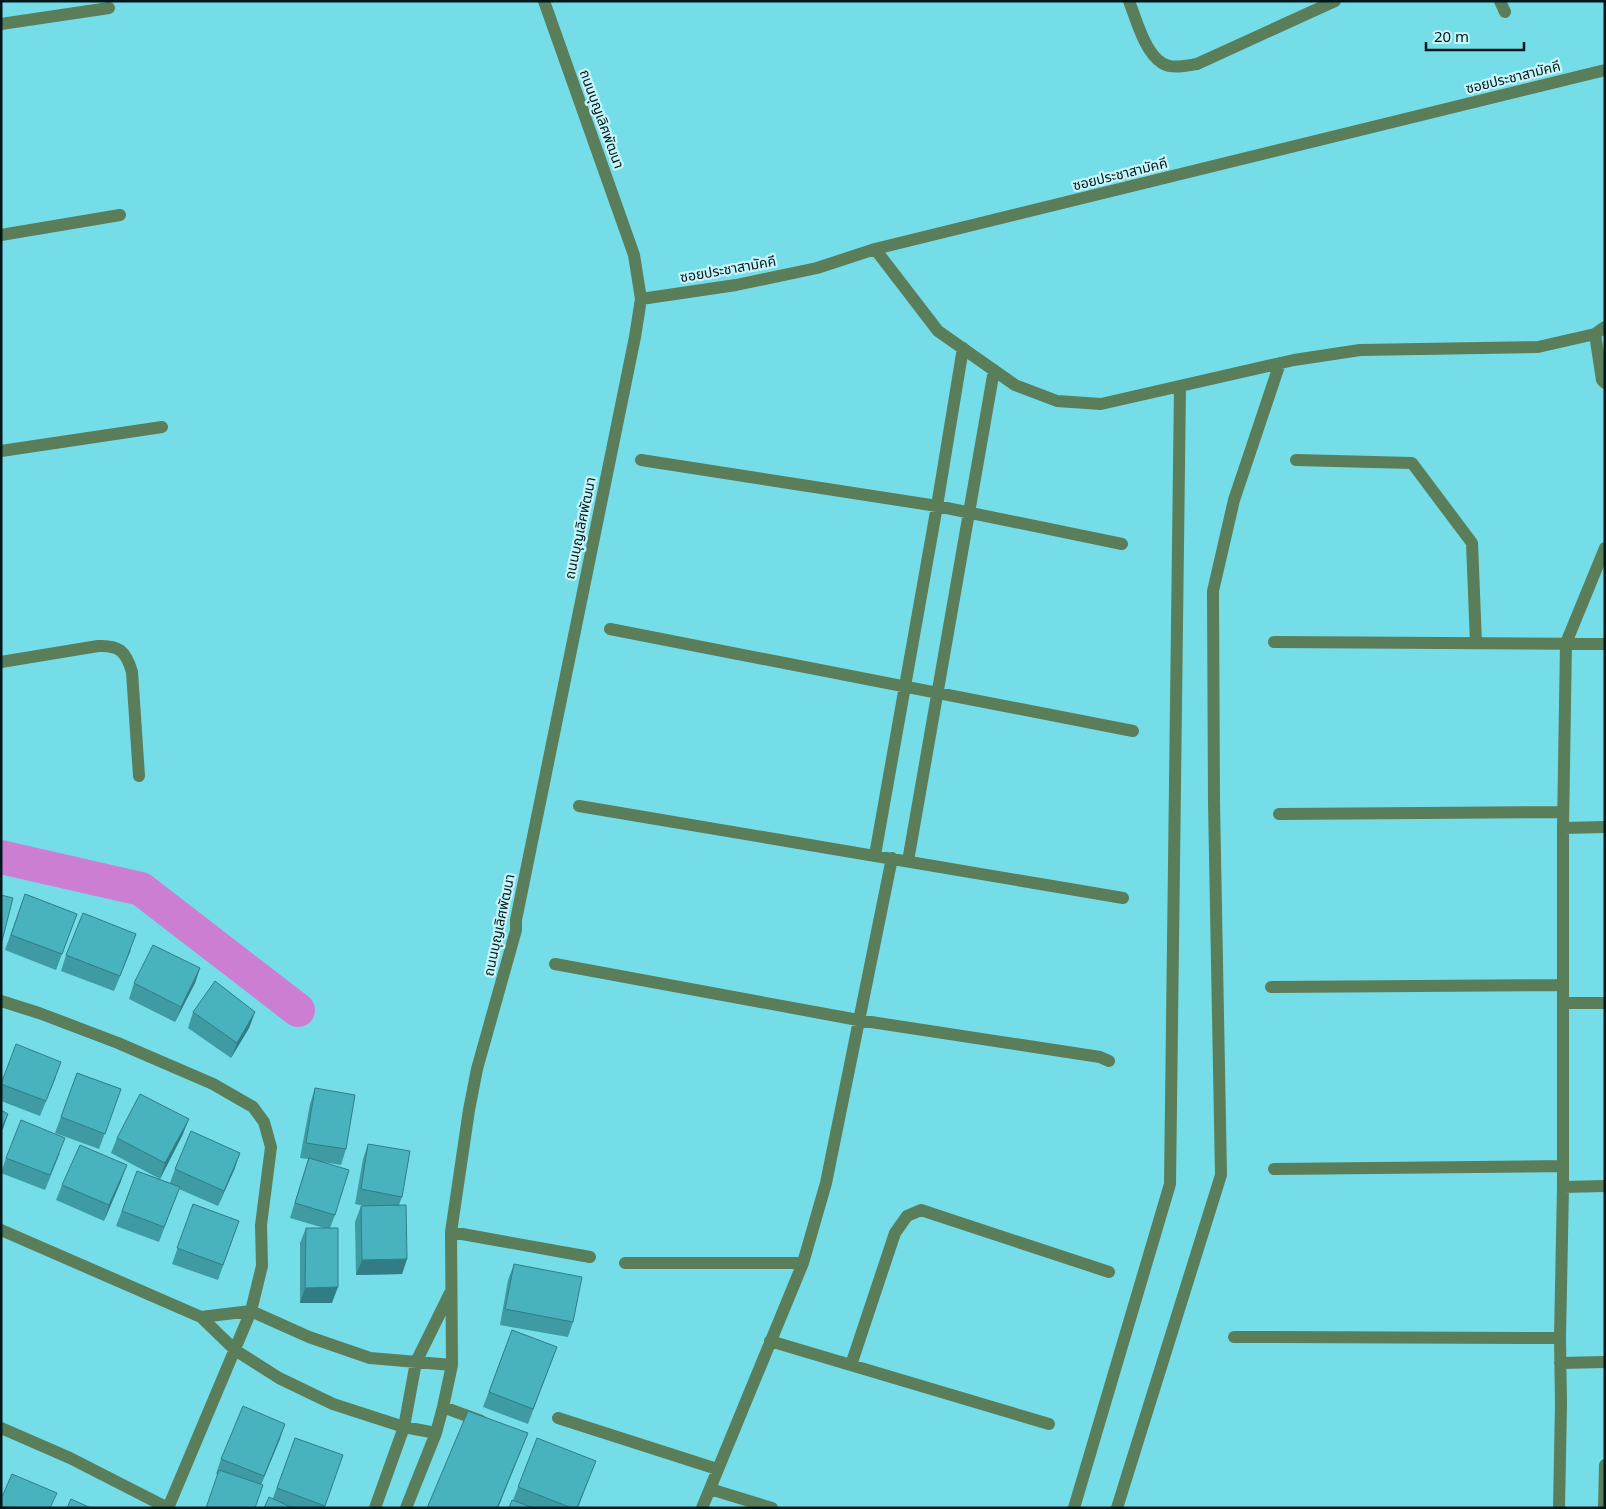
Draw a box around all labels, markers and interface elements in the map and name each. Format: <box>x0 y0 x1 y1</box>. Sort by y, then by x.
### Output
scale bar <box>1426 20 1524 52</box>
text: 20 m <box>1434 26 1469 46</box>
street label: ซอยประชาสามัคคี <box>1463 56 1562 97</box>
street label: ถนนบุญเลิศพัฒนา <box>576 67 629 171</box>
street label: ซอยประชาสามัคคี <box>1070 153 1169 194</box>
street label: ซอยประชาสามัคคี <box>678 251 777 286</box>
street label: ถนนบุญเลิศพัฒนา <box>559 475 600 581</box>
street label: ถนนบุญเลิศพัฒนา <box>478 872 519 978</box>

